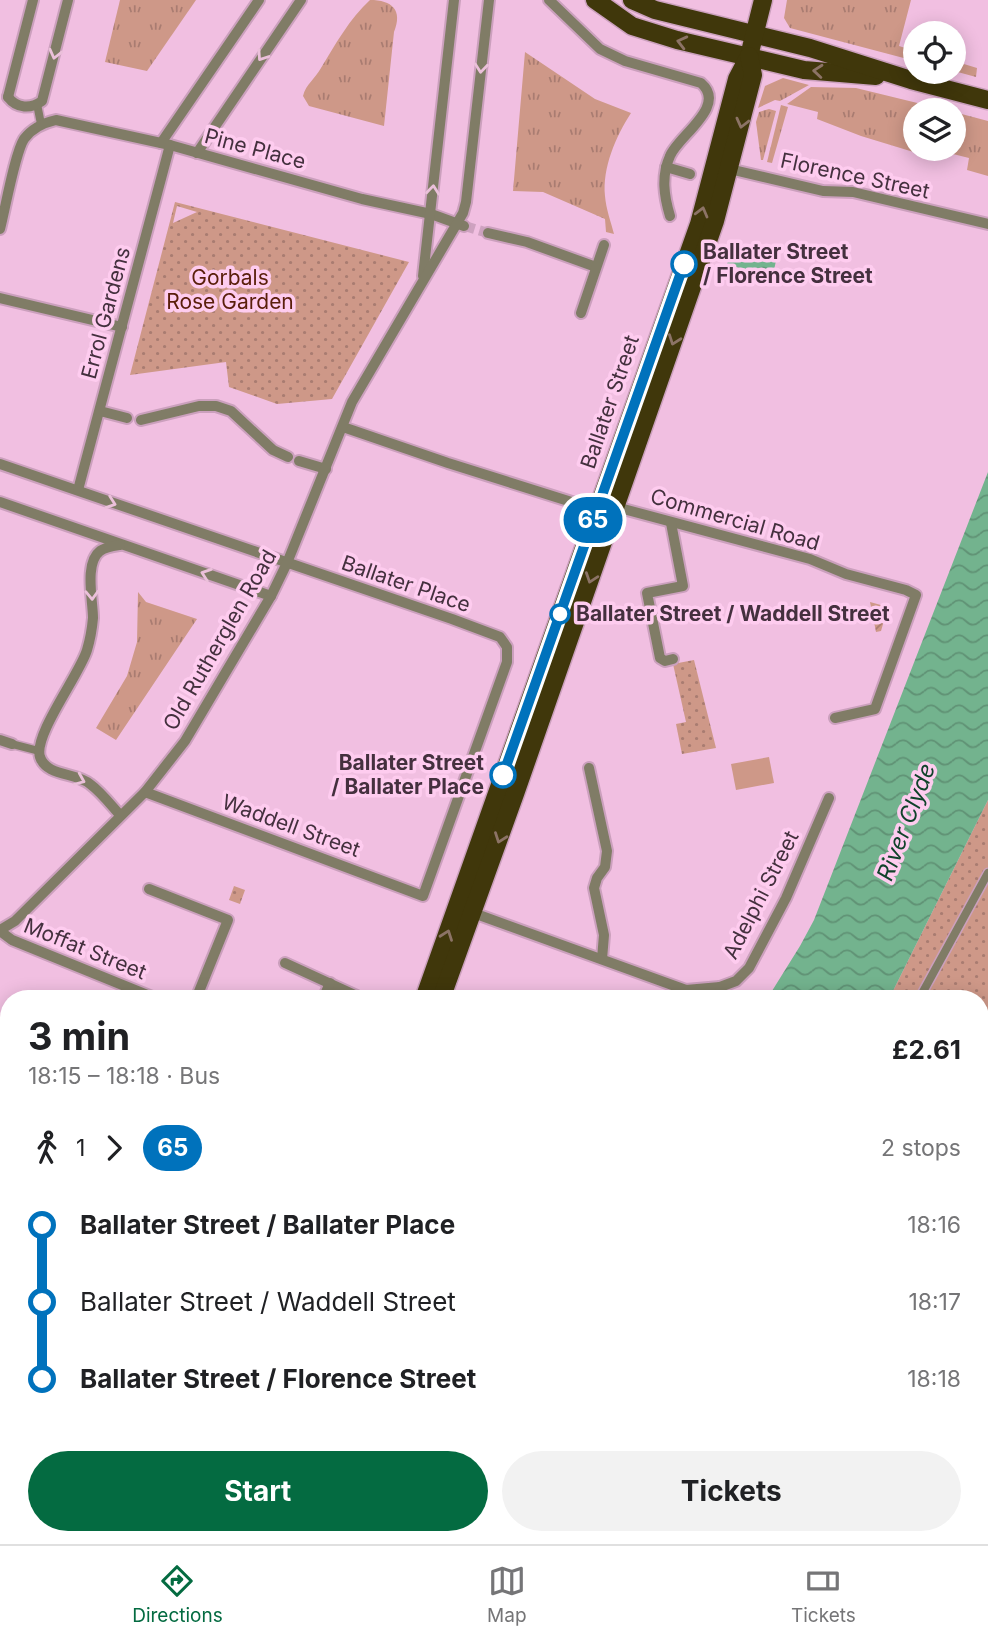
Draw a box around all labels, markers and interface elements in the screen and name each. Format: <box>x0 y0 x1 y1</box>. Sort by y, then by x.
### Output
map controls <box>903 21 966 161</box>
button: locate <box>903 21 966 84</box>
one-way arrow <box>676 36 688 50</box>
one-way arrow <box>49 47 63 59</box>
one-way arrow <box>257 49 270 62</box>
one-way arrow <box>474 63 489 74</box>
one-way arrow <box>812 64 823 79</box>
button: layers <box>903 98 966 161</box>
one-way arrow <box>736 116 750 128</box>
street label: Pine Place <box>202 123 308 174</box>
street label: Florence Street <box>778 148 932 204</box>
one-way arrow <box>426 185 441 196</box>
one-way arrow <box>694 207 709 219</box>
place label: Ballater Street / Florence Street <box>703 239 873 288</box>
street label: Errol Gardens <box>76 244 135 382</box>
marker: Ballater Street / Florence Street <box>671 251 697 277</box>
park label: Gorbals Rose Garden <box>166 265 294 314</box>
street label: Ballater Street <box>575 332 644 472</box>
one-way arrow <box>668 333 682 345</box>
street label: Commercial Road <box>648 483 823 556</box>
one-way arrow <box>104 495 116 509</box>
line badge: 65 <box>562 497 624 543</box>
text: 65 <box>578 505 608 534</box>
street label: Old Rutherglen Road <box>158 545 281 734</box>
street label: Ballater Place <box>338 550 474 617</box>
one-way arrow <box>200 568 213 582</box>
one-way arrow <box>585 571 599 583</box>
one-way arrow <box>84 590 99 601</box>
place label: Ballater Street / Waddell Street <box>576 601 890 626</box>
marker: Ballater Street / Waddell Street <box>550 604 570 624</box>
place label: Ballater Street / Ballater Place <box>331 750 484 799</box>
water label: River Clyde <box>871 759 941 885</box>
marker: Ballater Street / Ballater Place <box>490 762 516 788</box>
one-way arrow <box>73 771 85 785</box>
street label: Waddell Street <box>219 789 364 862</box>
street label: Adelphi Street <box>718 827 804 963</box>
one-way arrow <box>494 832 508 844</box>
street label: Moffat Street <box>20 913 150 984</box>
one-way arrow <box>439 930 453 942</box>
text: 3 min <box>28 1013 130 1059</box>
text: £2.61 <box>892 1034 961 1065</box>
text: 18:15 – 18:18 · Bus <box>28 1062 220 1090</box>
icon: walk <box>28 1129 66 1167</box>
icon: forward <box>95 1129 133 1167</box>
text: 65 <box>157 1133 188 1162</box>
text: 1 <box>76 1134 85 1162</box>
text: 2 stops <box>881 1134 961 1162</box>
text: Ballater Street / Ballater Place <box>80 1209 455 1240</box>
text: 18:16 <box>907 1211 961 1239</box>
text: Ballater Street / Waddell Street <box>80 1286 456 1317</box>
text: 18:17 <box>908 1288 961 1316</box>
text: Ballater Street / Florence Street <box>80 1363 476 1394</box>
text: 18:18 <box>907 1365 961 1393</box>
button: Start <box>28 1451 488 1531</box>
button: Tickets <box>502 1451 961 1531</box>
tab: Directions <box>132 1562 223 1627</box>
tab: Map <box>487 1562 527 1627</box>
tab: Tickets <box>791 1562 856 1627</box>

